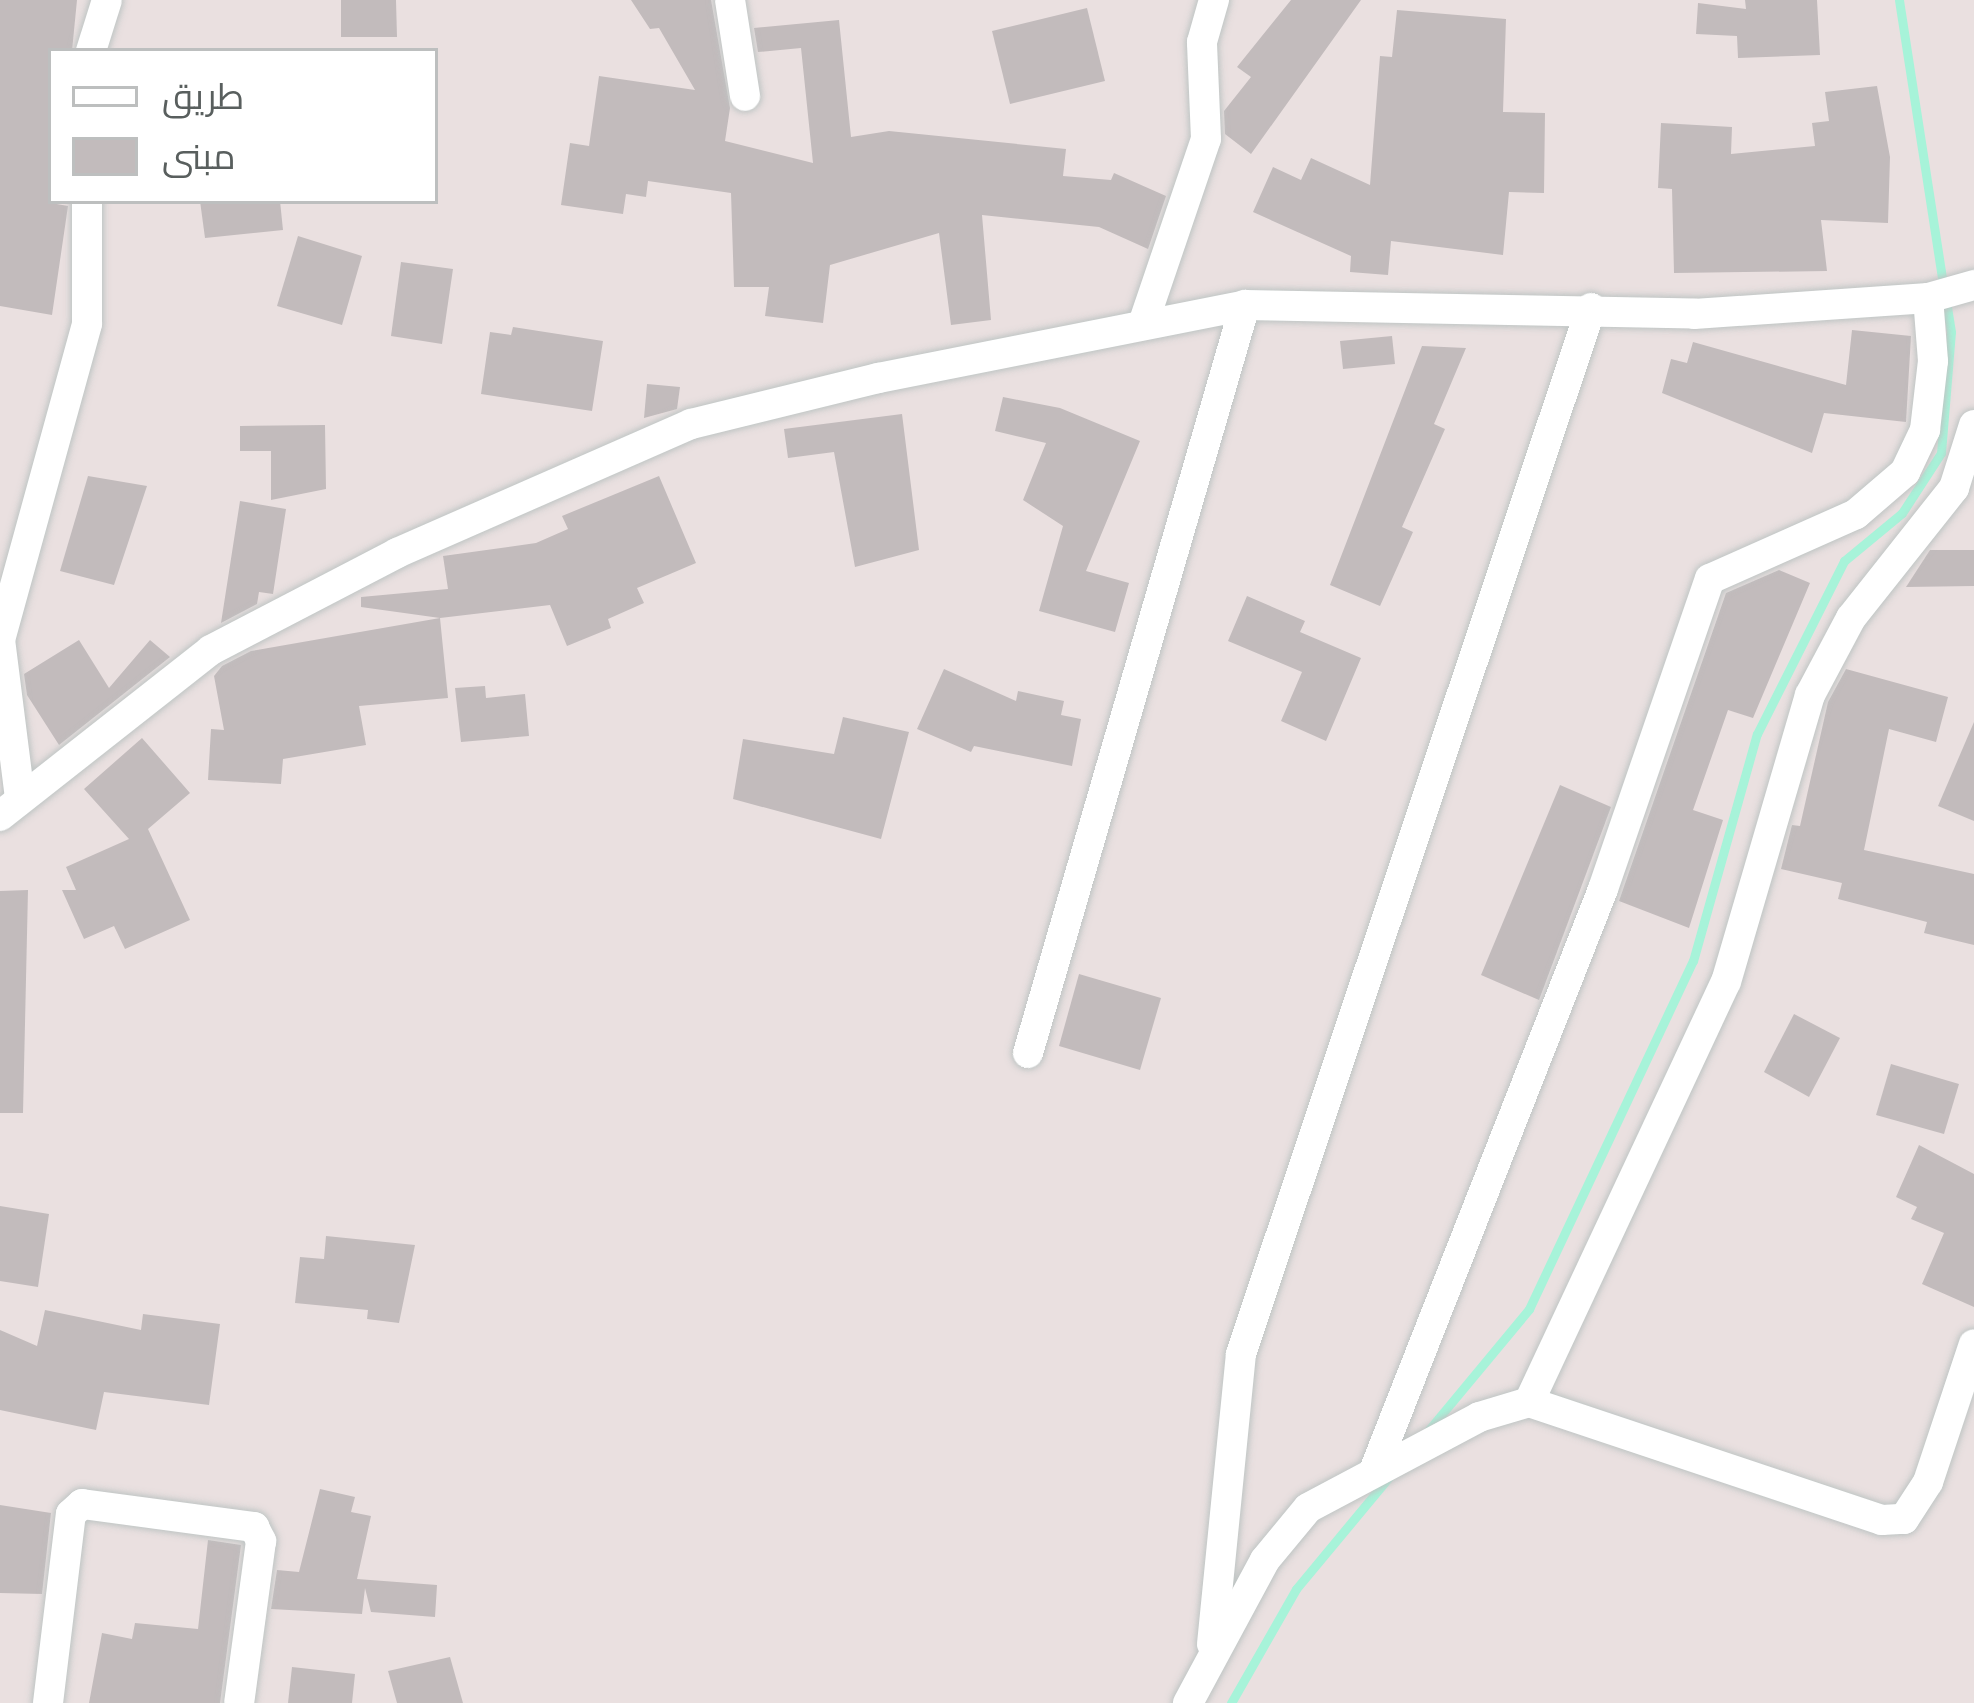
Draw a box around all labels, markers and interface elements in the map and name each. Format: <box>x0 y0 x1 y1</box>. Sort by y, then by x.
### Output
legend <box>48 48 438 204</box>
text: طريق <box>162 74 244 120</box>
text: مبنى <box>162 134 236 180</box>

